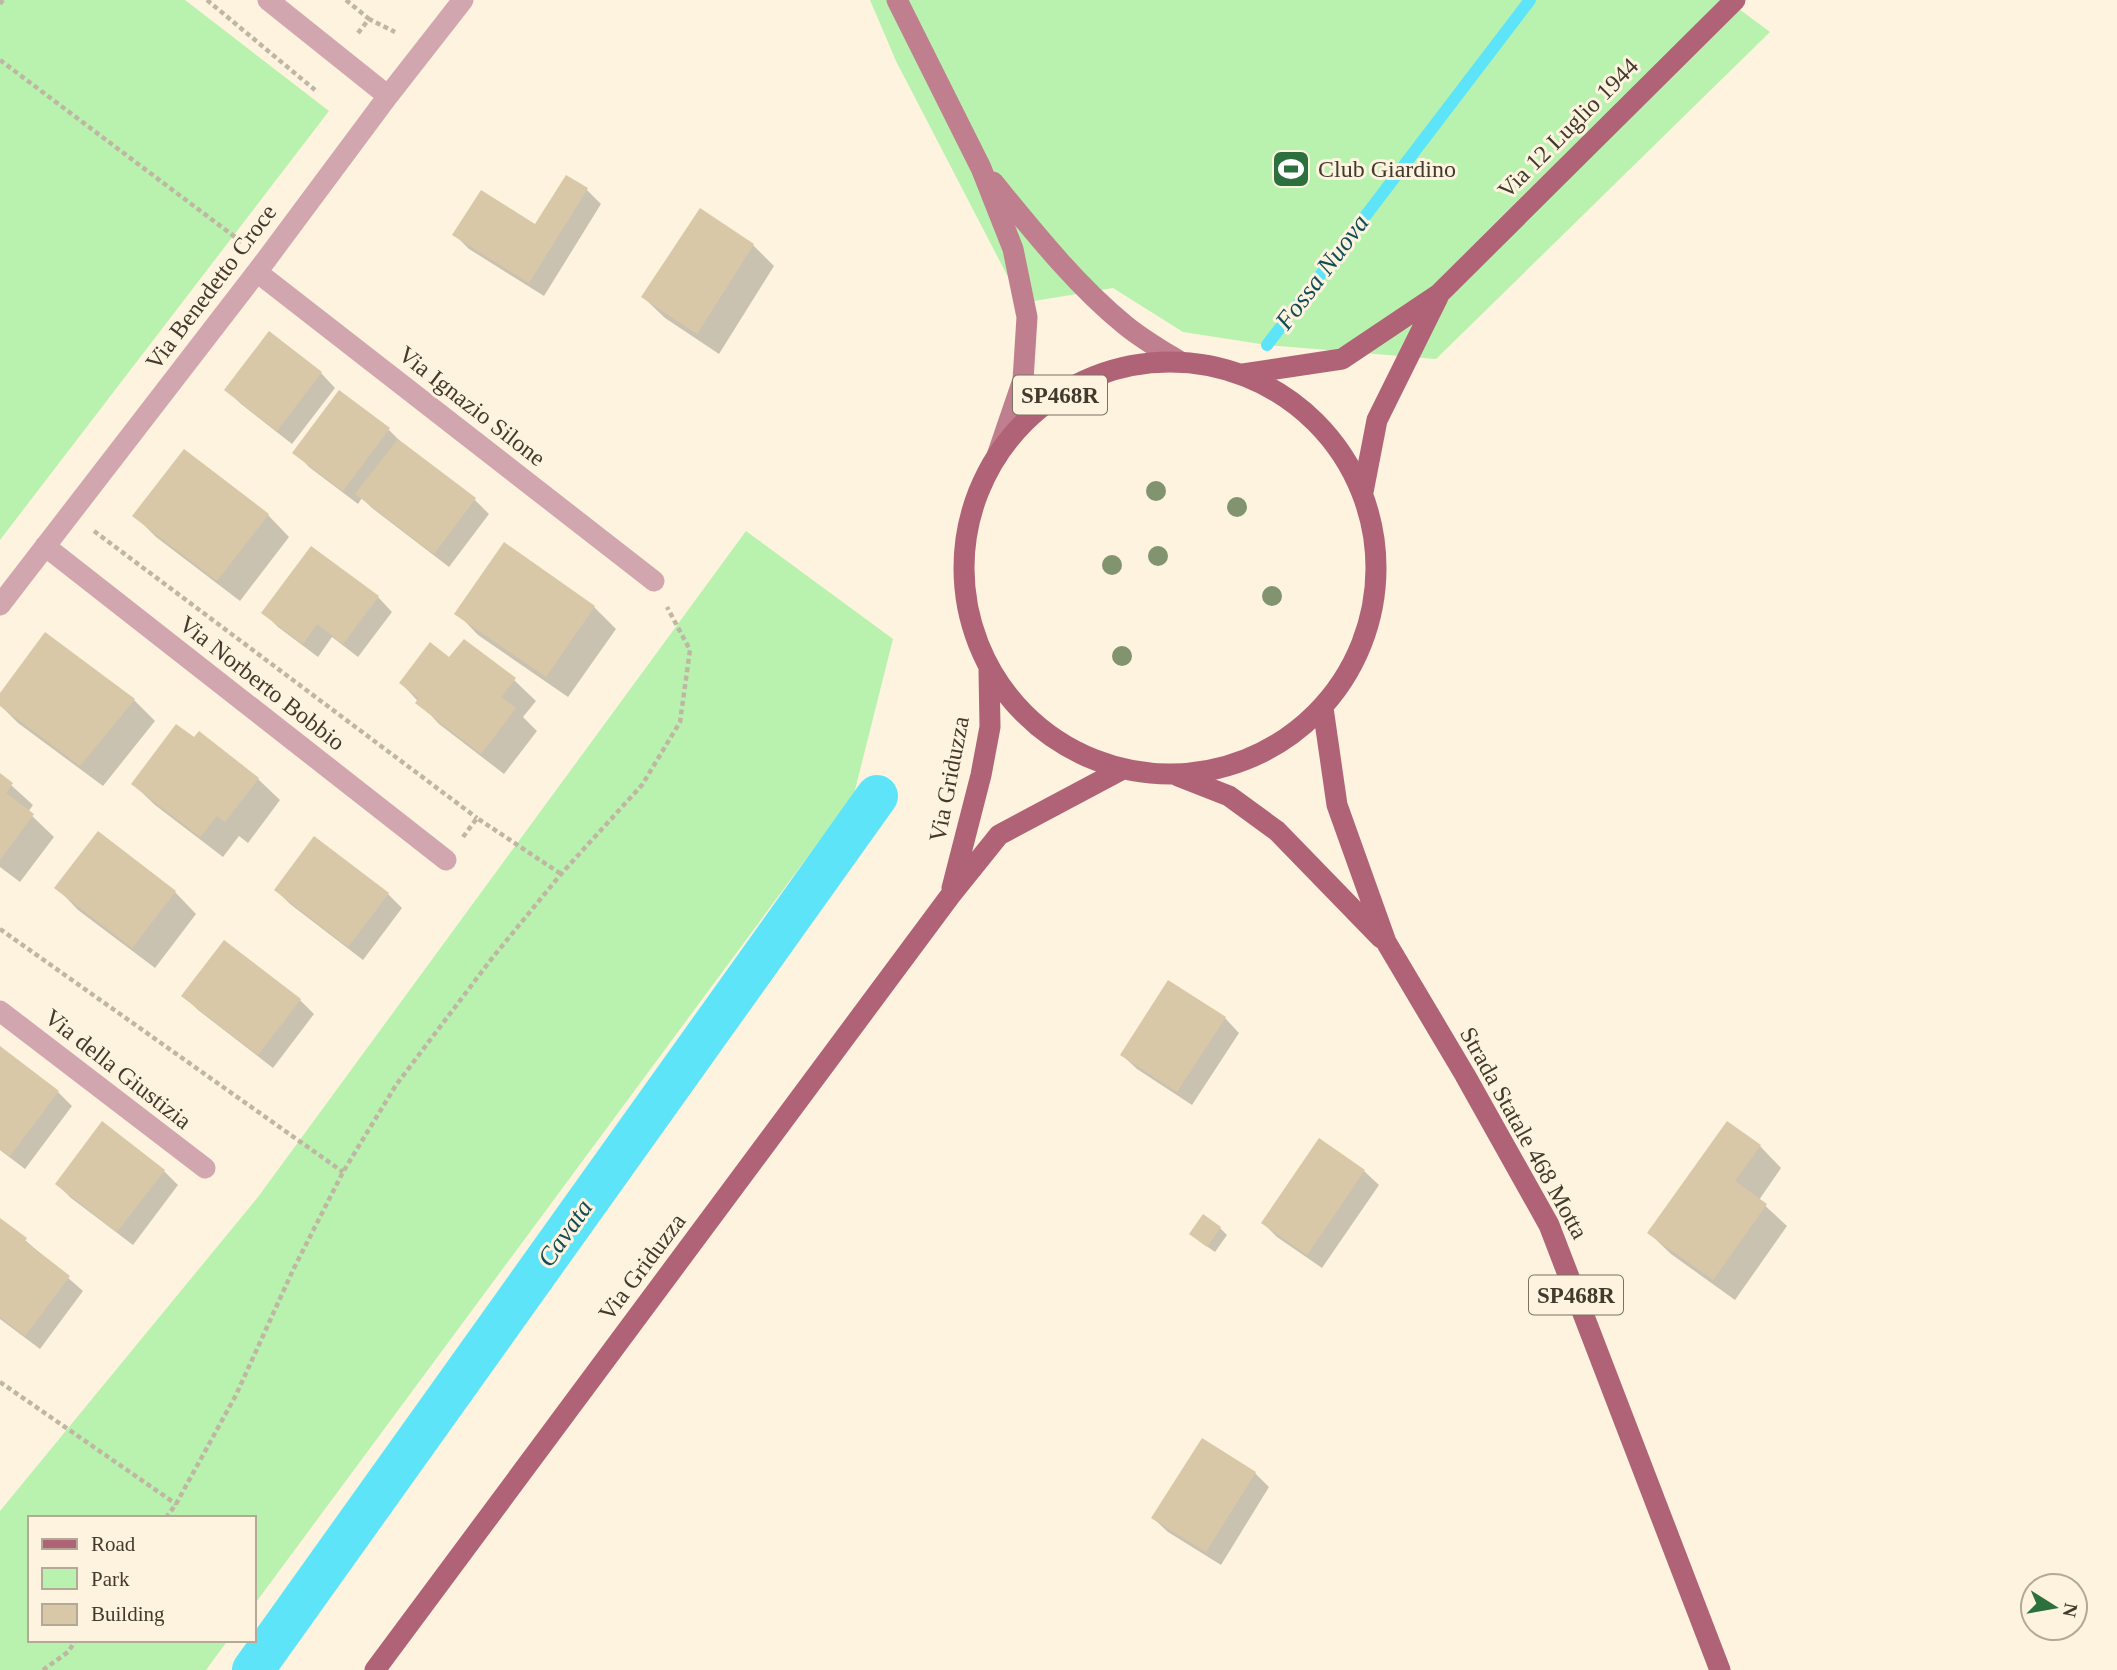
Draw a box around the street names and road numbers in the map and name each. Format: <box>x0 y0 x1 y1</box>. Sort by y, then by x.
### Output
street label: Via 12 Luglio 1944 <box>1493 53 1643 203</box>
street label: Via Benedetto Croce <box>140 199 282 375</box>
street label: Via Ignazio Silone <box>394 341 550 471</box>
road number: SP468R <box>1013 376 1107 414</box>
street label: Via Norberto Bobbio <box>174 610 350 756</box>
street label: Via Griduzza <box>924 714 974 844</box>
street label: Via della Giustizia <box>40 1004 197 1134</box>
street label: Strada Statale 468 Motta <box>1455 1023 1593 1244</box>
street label: Via Griduzza <box>593 1208 691 1326</box>
road number: SP468R <box>1529 1276 1623 1314</box>

